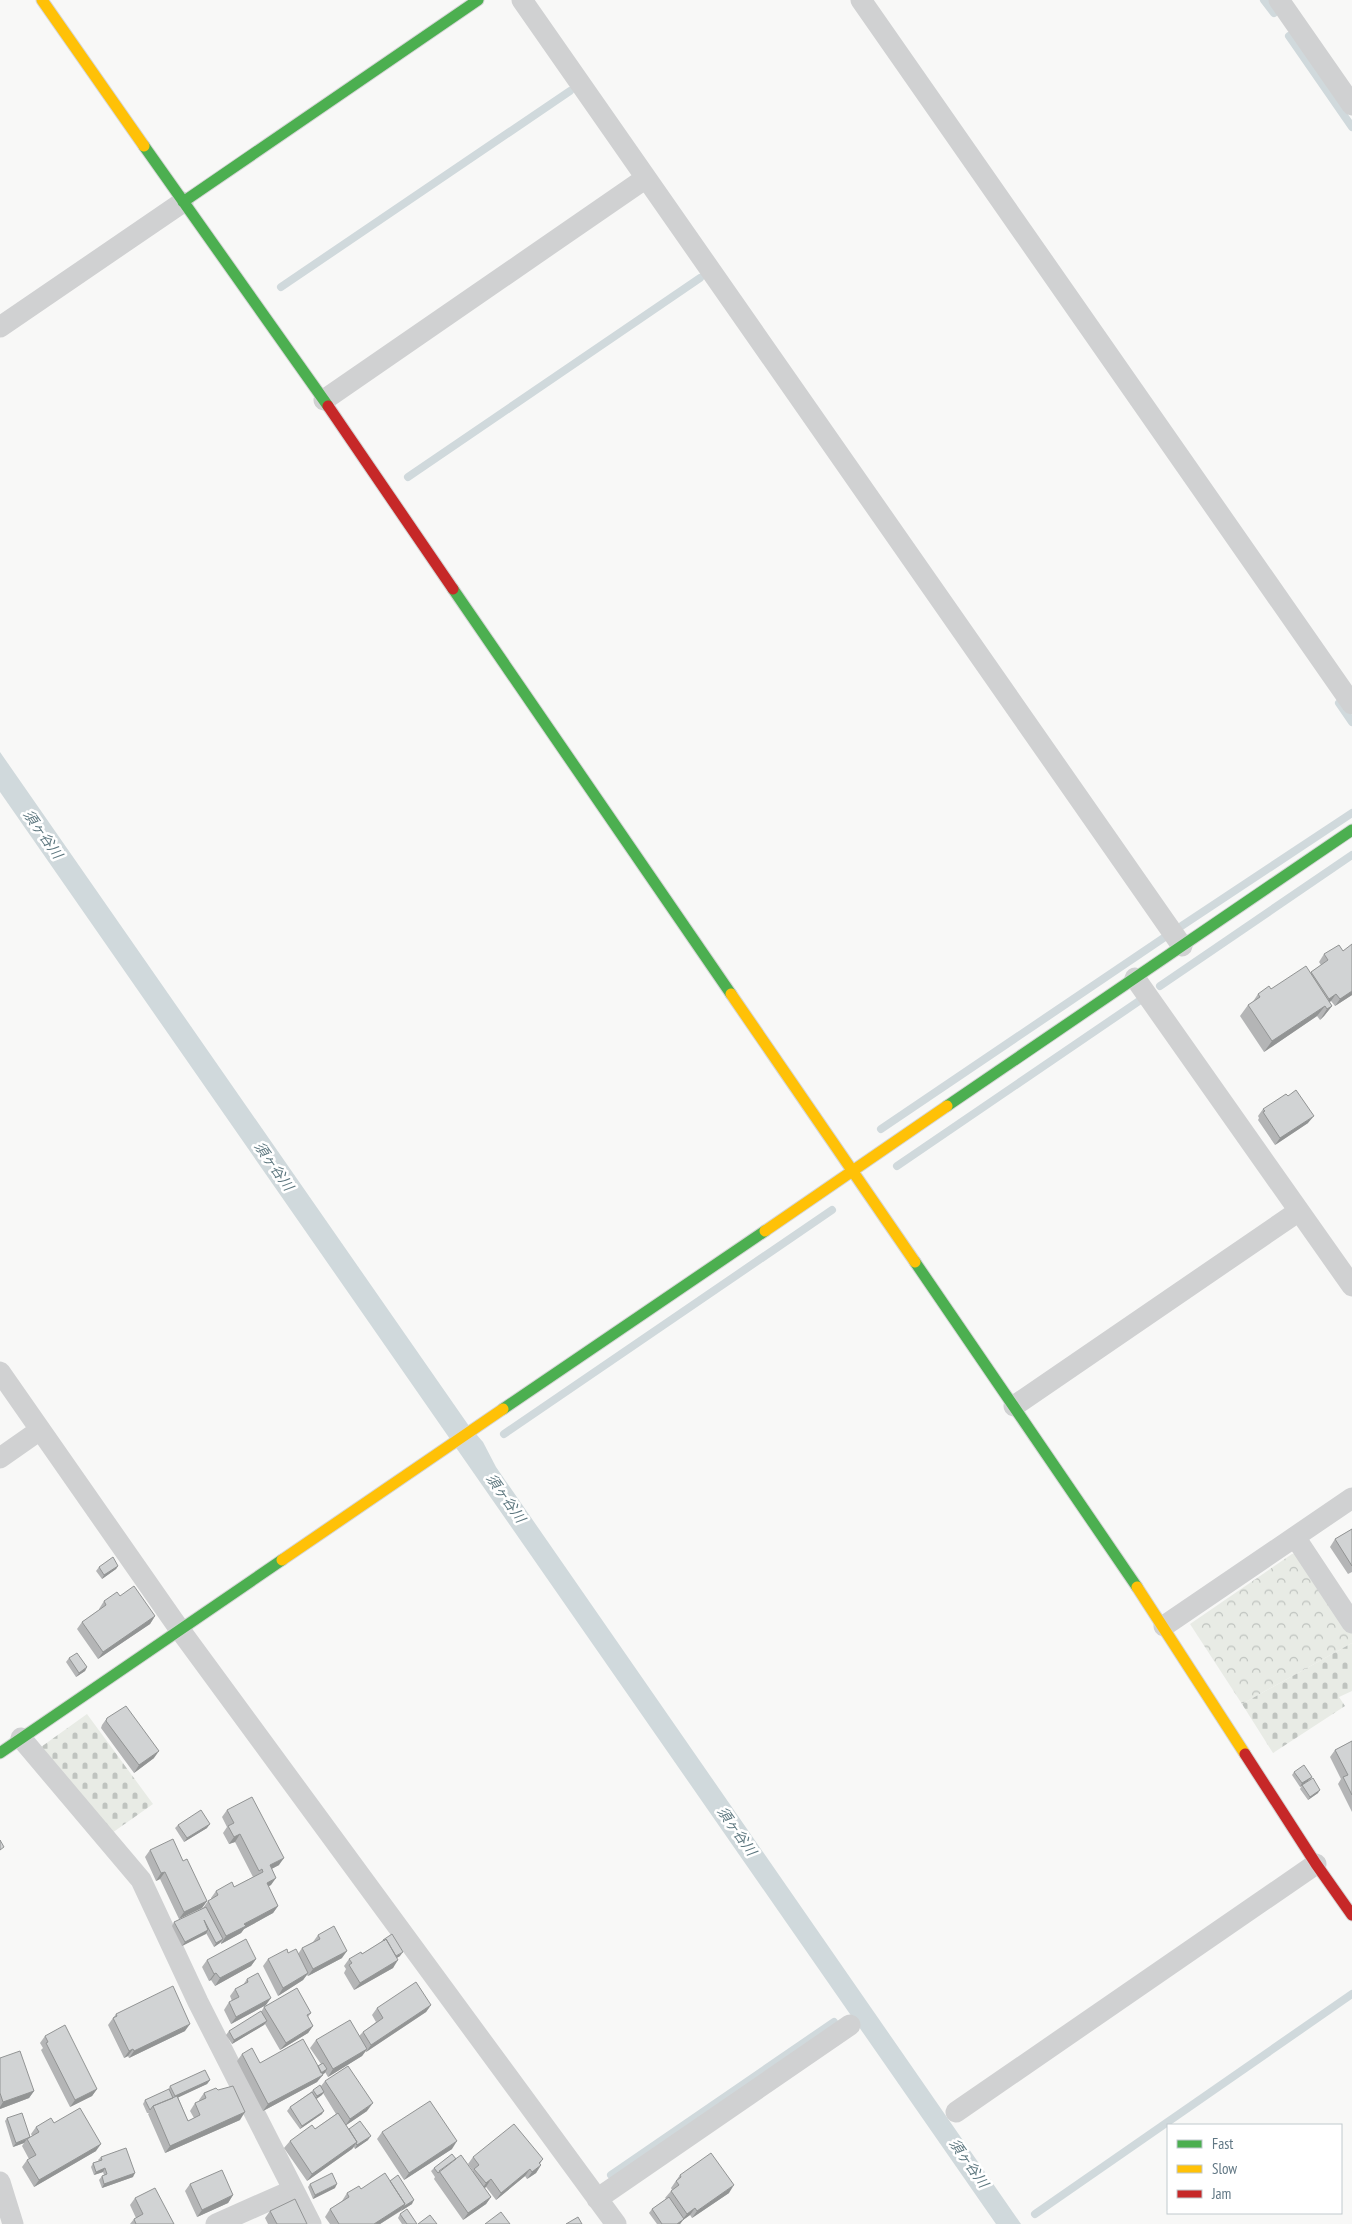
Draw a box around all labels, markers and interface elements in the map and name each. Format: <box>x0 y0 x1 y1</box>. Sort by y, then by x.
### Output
water label: 須ヶ谷川 <box>20 806 68 864</box>
water label: 須ヶ谷川 <box>251 1138 299 1196</box>
water label: 須ヶ谷川 <box>483 1470 531 1528</box>
water label: 須ヶ谷川 <box>714 1803 762 1861</box>
legend <box>1167 2124 1342 2214</box>
text: Fast <box>1212 2134 1233 2153</box>
water label: 須ヶ谷川 <box>946 2135 994 2193</box>
text: Slow <box>1212 2159 1237 2178</box>
text: Jam <box>1211 2184 1231 2203</box>

